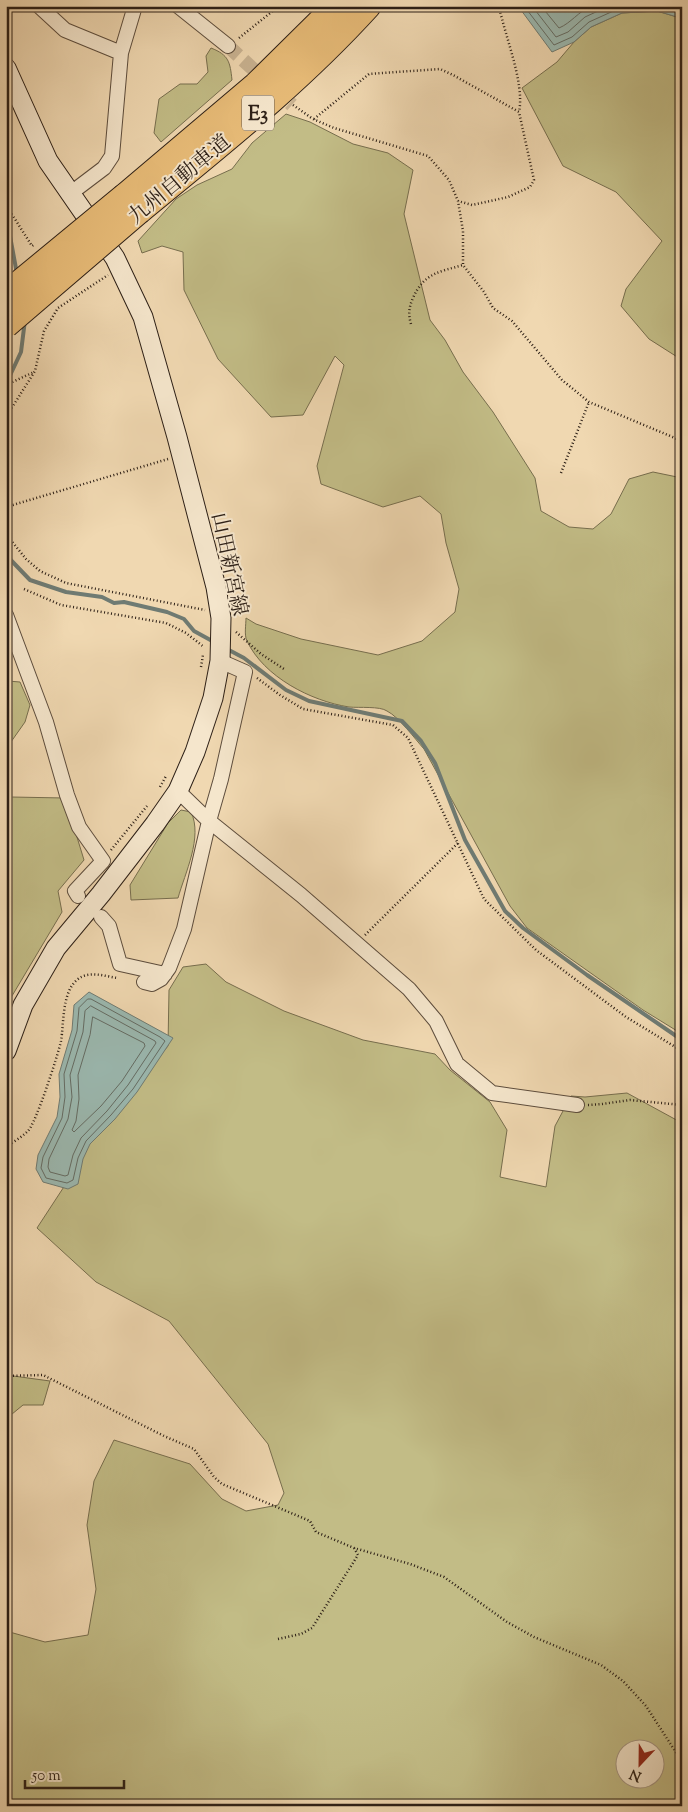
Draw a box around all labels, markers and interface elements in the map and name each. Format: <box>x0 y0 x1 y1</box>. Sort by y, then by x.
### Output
road number: E3 <box>242 96 274 130</box>
street label: 九州自動車道 <box>122 129 238 233</box>
street label: 山田新宮線 <box>202 510 254 619</box>
north arrow <box>616 1740 666 1790</box>
scale bar <box>25 1757 124 1789</box>
text: N <box>627 1763 645 1786</box>
text: 50 m <box>31 1766 61 1787</box>

